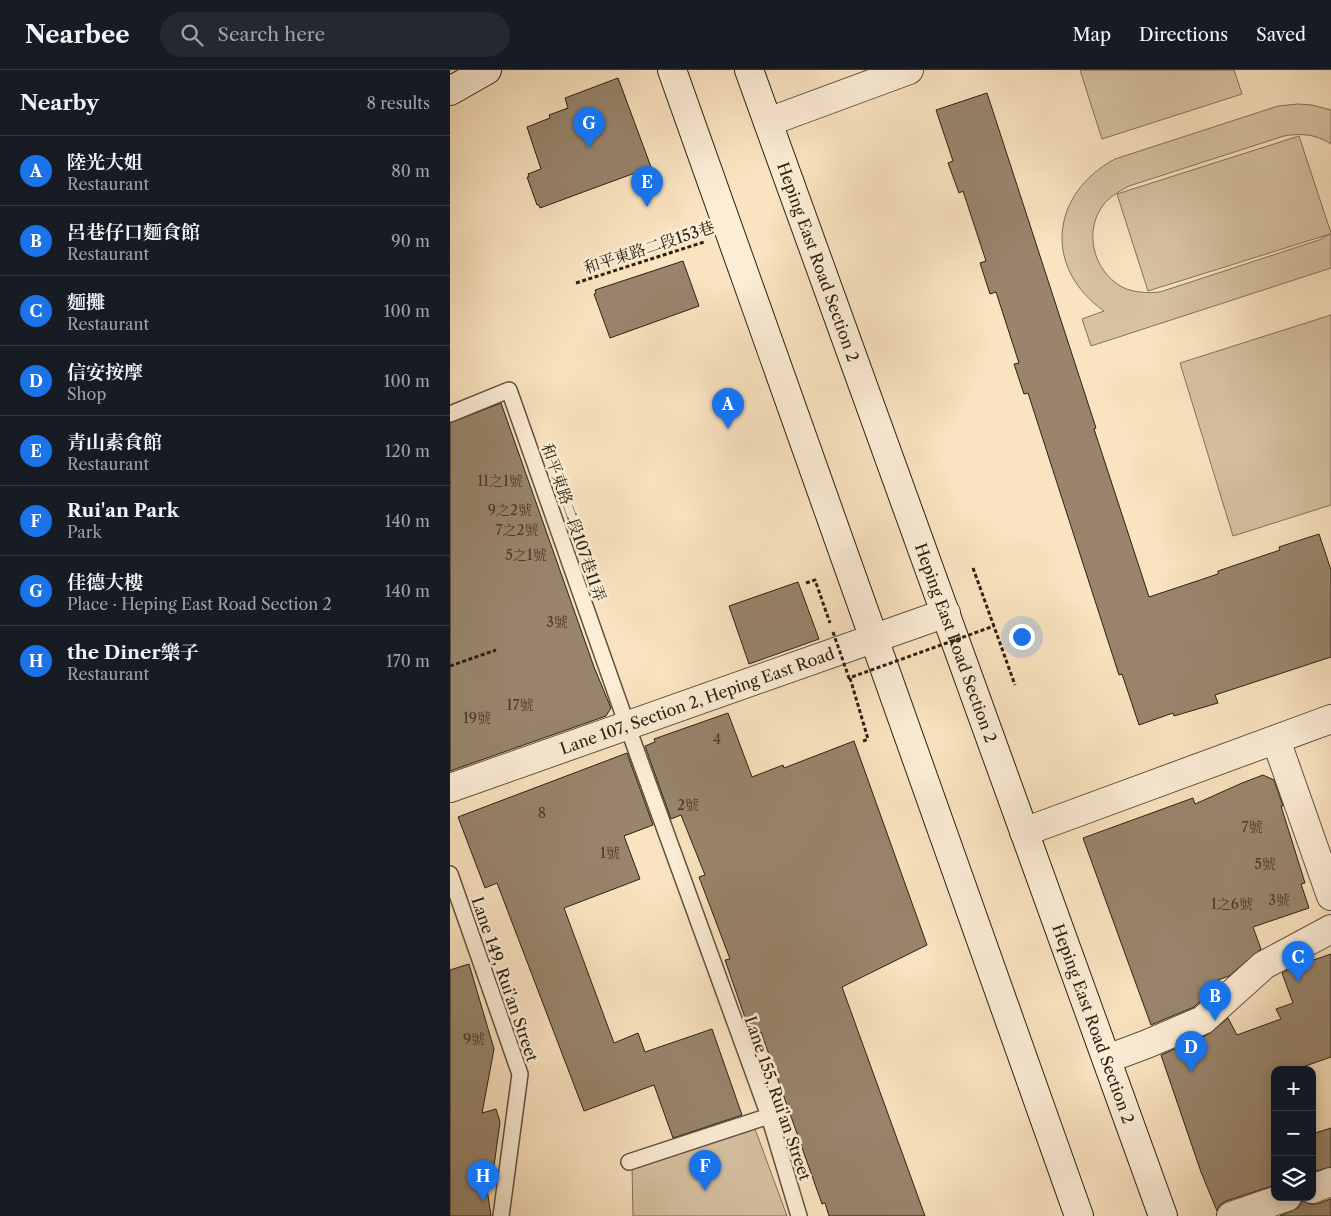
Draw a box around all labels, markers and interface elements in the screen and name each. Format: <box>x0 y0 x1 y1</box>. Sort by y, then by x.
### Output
search box <box>160 12 510 57</box>
text: Nearbee <box>25 20 130 49</box>
icon: search <box>178 21 206 49</box>
text: Search here <box>218 23 325 46</box>
text: Map <box>1072 24 1111 46</box>
text: Directions <box>1139 24 1228 46</box>
text: Saved <box>1256 24 1306 46</box>
text: Nearby <box>20 90 99 115</box>
text: 8 results <box>367 93 430 113</box>
pin: G <box>573 107 605 148</box>
text: 陸光大姐 <box>67 151 143 174</box>
street label: Heping East Road Section 2 <box>773 159 864 364</box>
text: A <box>30 161 42 181</box>
text: 80 m <box>391 161 430 181</box>
pin: E <box>631 166 663 207</box>
text: Restaurant <box>67 174 149 194</box>
street label: 和平東路二段153巷 <box>581 216 717 278</box>
text: 呂巷仔口麵食館 <box>67 221 200 244</box>
text: B <box>30 231 42 251</box>
text: 90 m <box>391 231 430 251</box>
text: Restaurant <box>67 244 149 264</box>
text: 麵攤 <box>67 291 105 314</box>
text: C <box>30 301 42 321</box>
text: 100 m <box>384 301 430 321</box>
text: Restaurant <box>67 314 149 334</box>
text: 信安按摩 <box>67 361 143 384</box>
text: D <box>29 371 43 391</box>
text: 100 m <box>384 371 430 391</box>
text: Shop <box>67 384 106 404</box>
pin: A <box>712 388 744 429</box>
text: 青山素食館 <box>67 431 162 454</box>
street label: 和平東路二段107巷11弄 <box>537 440 611 604</box>
text: E <box>30 441 42 461</box>
text: 120 m <box>385 441 430 461</box>
text: Restaurant <box>67 454 149 474</box>
house number: 11之1號 <box>477 472 523 490</box>
text: Rui'an Park <box>67 499 179 522</box>
house number: 9之2號 <box>488 501 532 519</box>
text: F <box>31 511 41 531</box>
text: 140 m <box>385 511 430 531</box>
house number: 7之2號 <box>496 521 538 539</box>
text: Park <box>67 522 102 542</box>
street label: Heping East Road Section 2 <box>911 540 1001 745</box>
house number: 5之1號 <box>505 546 547 564</box>
text: 佳德大樓 <box>67 571 143 594</box>
text: G <box>29 581 43 601</box>
text: 140 m <box>385 581 430 601</box>
text: Place · Heping East Road Section 2 <box>67 594 332 614</box>
house number: 3號 <box>546 613 568 631</box>
your location <box>1009 624 1035 650</box>
text: the Diner樂子 <box>67 641 199 664</box>
street label: Lane 107, Section 2, Heping East Road <box>557 643 837 758</box>
text: H <box>29 651 43 671</box>
text: 170 m <box>386 651 430 671</box>
text: Restaurant <box>67 664 149 684</box>
house number: 17號 <box>507 696 533 714</box>
house number: 19號 <box>463 709 491 727</box>
house number: 4 <box>713 730 721 748</box>
house number: 2號 <box>677 796 699 814</box>
house number: 8 <box>538 804 546 822</box>
house number: 7號 <box>1242 818 1262 836</box>
house number: 1號 <box>600 844 620 862</box>
house number: 5號 <box>1254 855 1276 873</box>
house number: 3號 <box>1268 891 1290 909</box>
street label: Lane 149, Rui'an Street <box>467 894 543 1064</box>
house number: 1之6號 <box>1211 895 1253 913</box>
street label: Heping East Road Section 2 <box>1048 921 1139 1126</box>
pin: C <box>1282 941 1314 982</box>
pin: B <box>1199 980 1231 1021</box>
street label: Lane 155, Rui'an Street <box>740 1013 816 1183</box>
house number: 9號 <box>463 1030 485 1048</box>
pin: D <box>1175 1031 1207 1072</box>
map controls <box>1271 1066 1316 1201</box>
button: + <box>1271 1066 1316 1111</box>
button: − <box>1271 1111 1316 1156</box>
pin: F <box>689 1150 721 1191</box>
button: layers <box>1271 1156 1316 1201</box>
pin: H <box>467 1160 499 1201</box>

